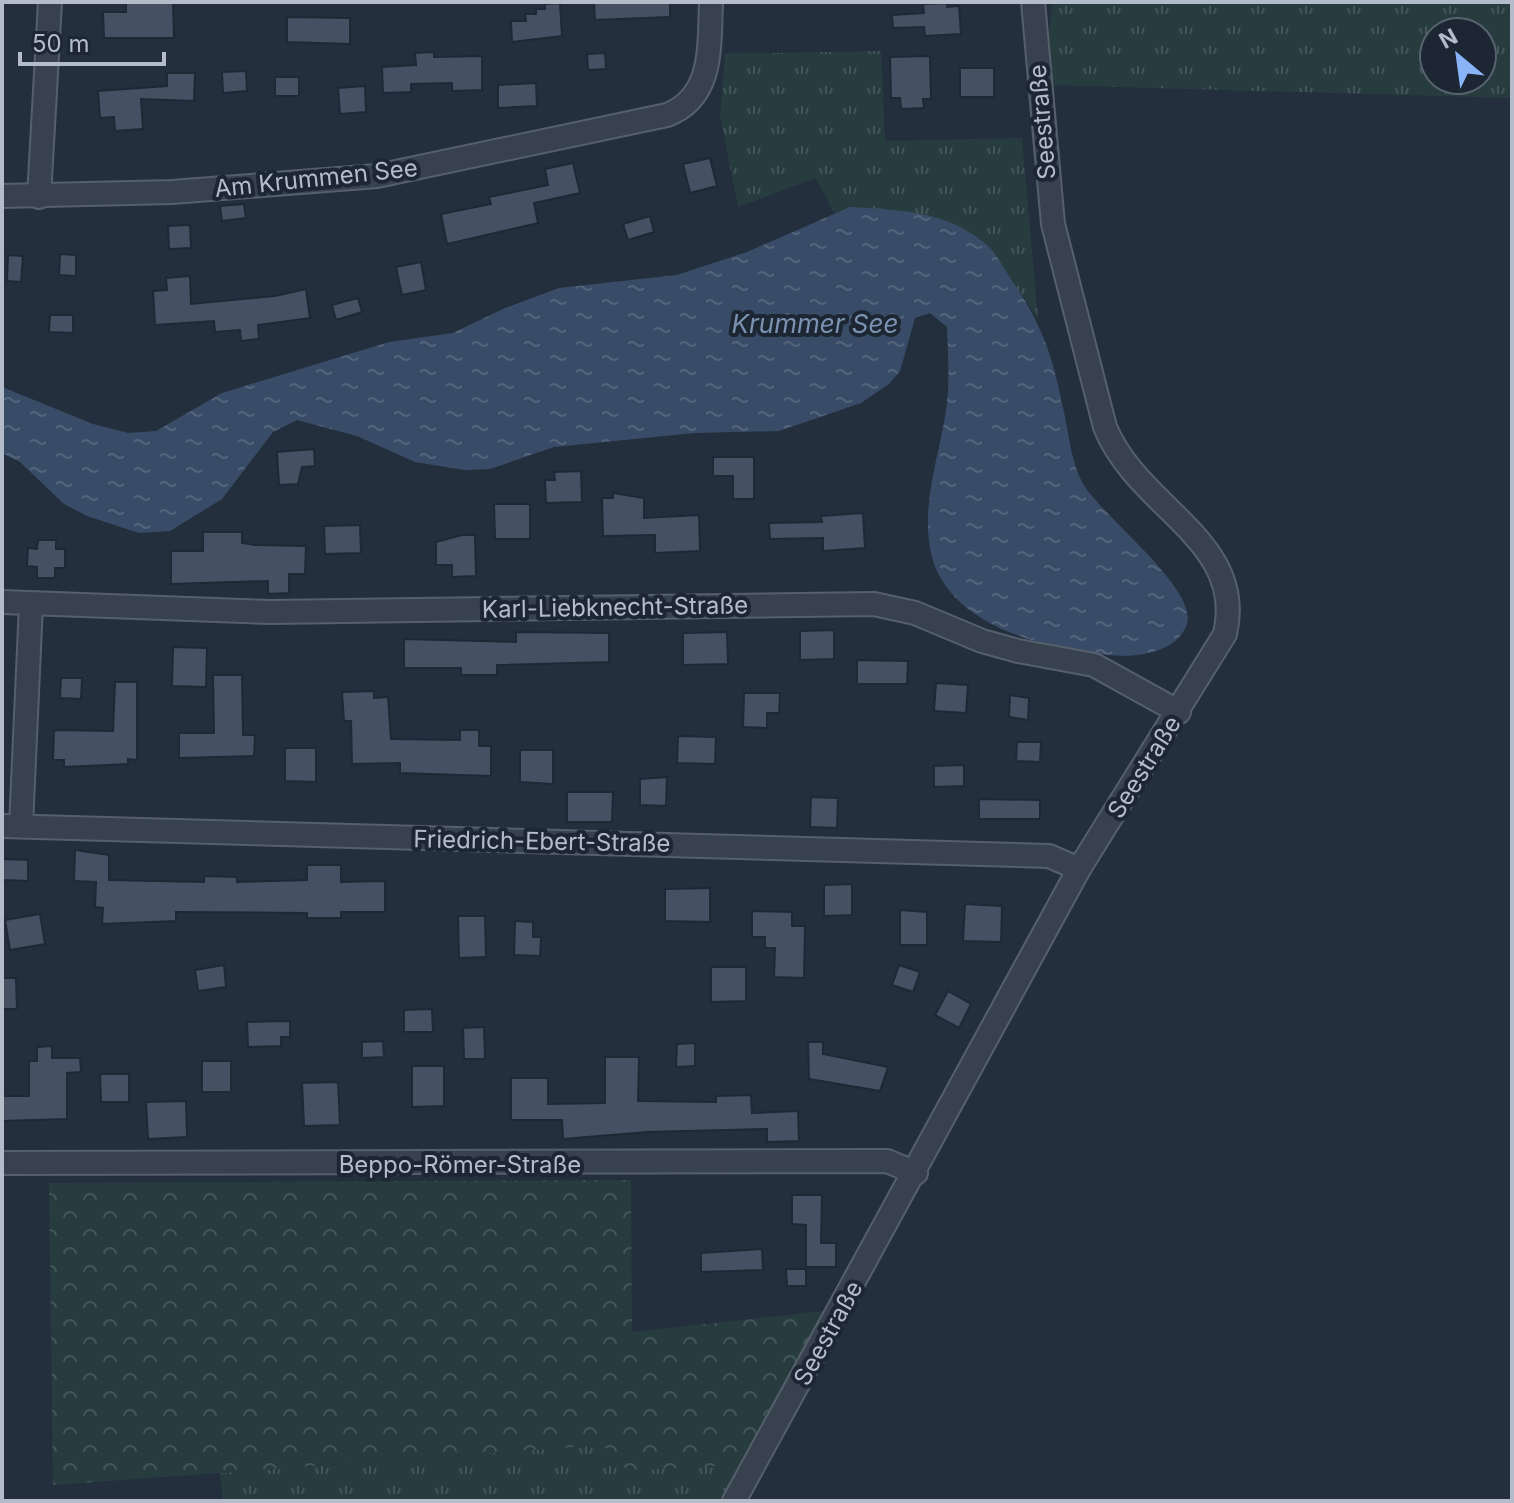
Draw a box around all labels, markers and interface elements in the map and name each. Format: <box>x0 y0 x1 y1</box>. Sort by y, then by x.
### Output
scale bar <box>20 16 164 66</box>
north arrow <box>1418 16 1498 96</box>
text: N <box>1435 23 1462 54</box>
text: 50 m <box>32 29 90 58</box>
street label: Seestraße <box>1023 63 1061 181</box>
street label: Am Krummen See <box>213 153 419 203</box>
water label: Krummer See <box>732 308 898 339</box>
street label: Karl-Liebknecht-Straße <box>482 590 748 624</box>
street label: Seestraße <box>1101 710 1187 824</box>
street label: Friedrich-Ebert-Straße <box>413 824 671 858</box>
street label: Beppo-Römer-Straße <box>339 1150 581 1179</box>
street label: Seestraße <box>787 1276 869 1390</box>

